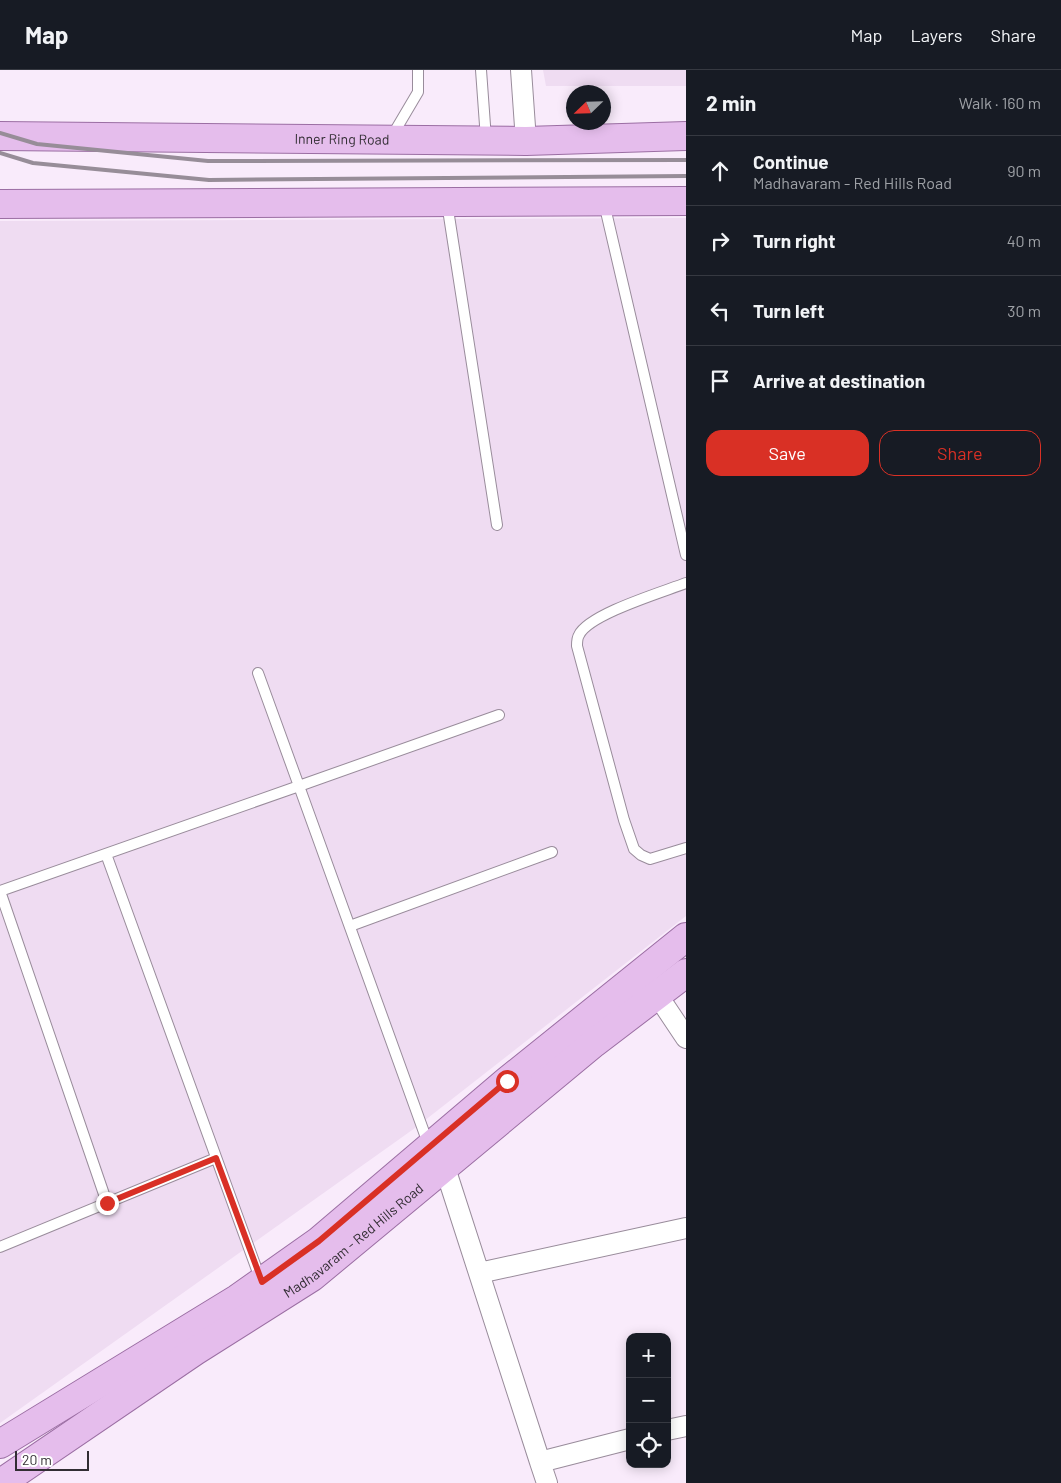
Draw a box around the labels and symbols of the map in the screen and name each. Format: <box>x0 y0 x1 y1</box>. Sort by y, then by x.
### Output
north arrow <box>566 85 611 130</box>
street label: Inner Ring Road <box>294 130 390 148</box>
route start <box>496 1070 519 1093</box>
street label: Madhavaram - Red Hills Road <box>280 1179 426 1301</box>
route end <box>96 1192 119 1215</box>
scale bar <box>15 1448 89 1471</box>

